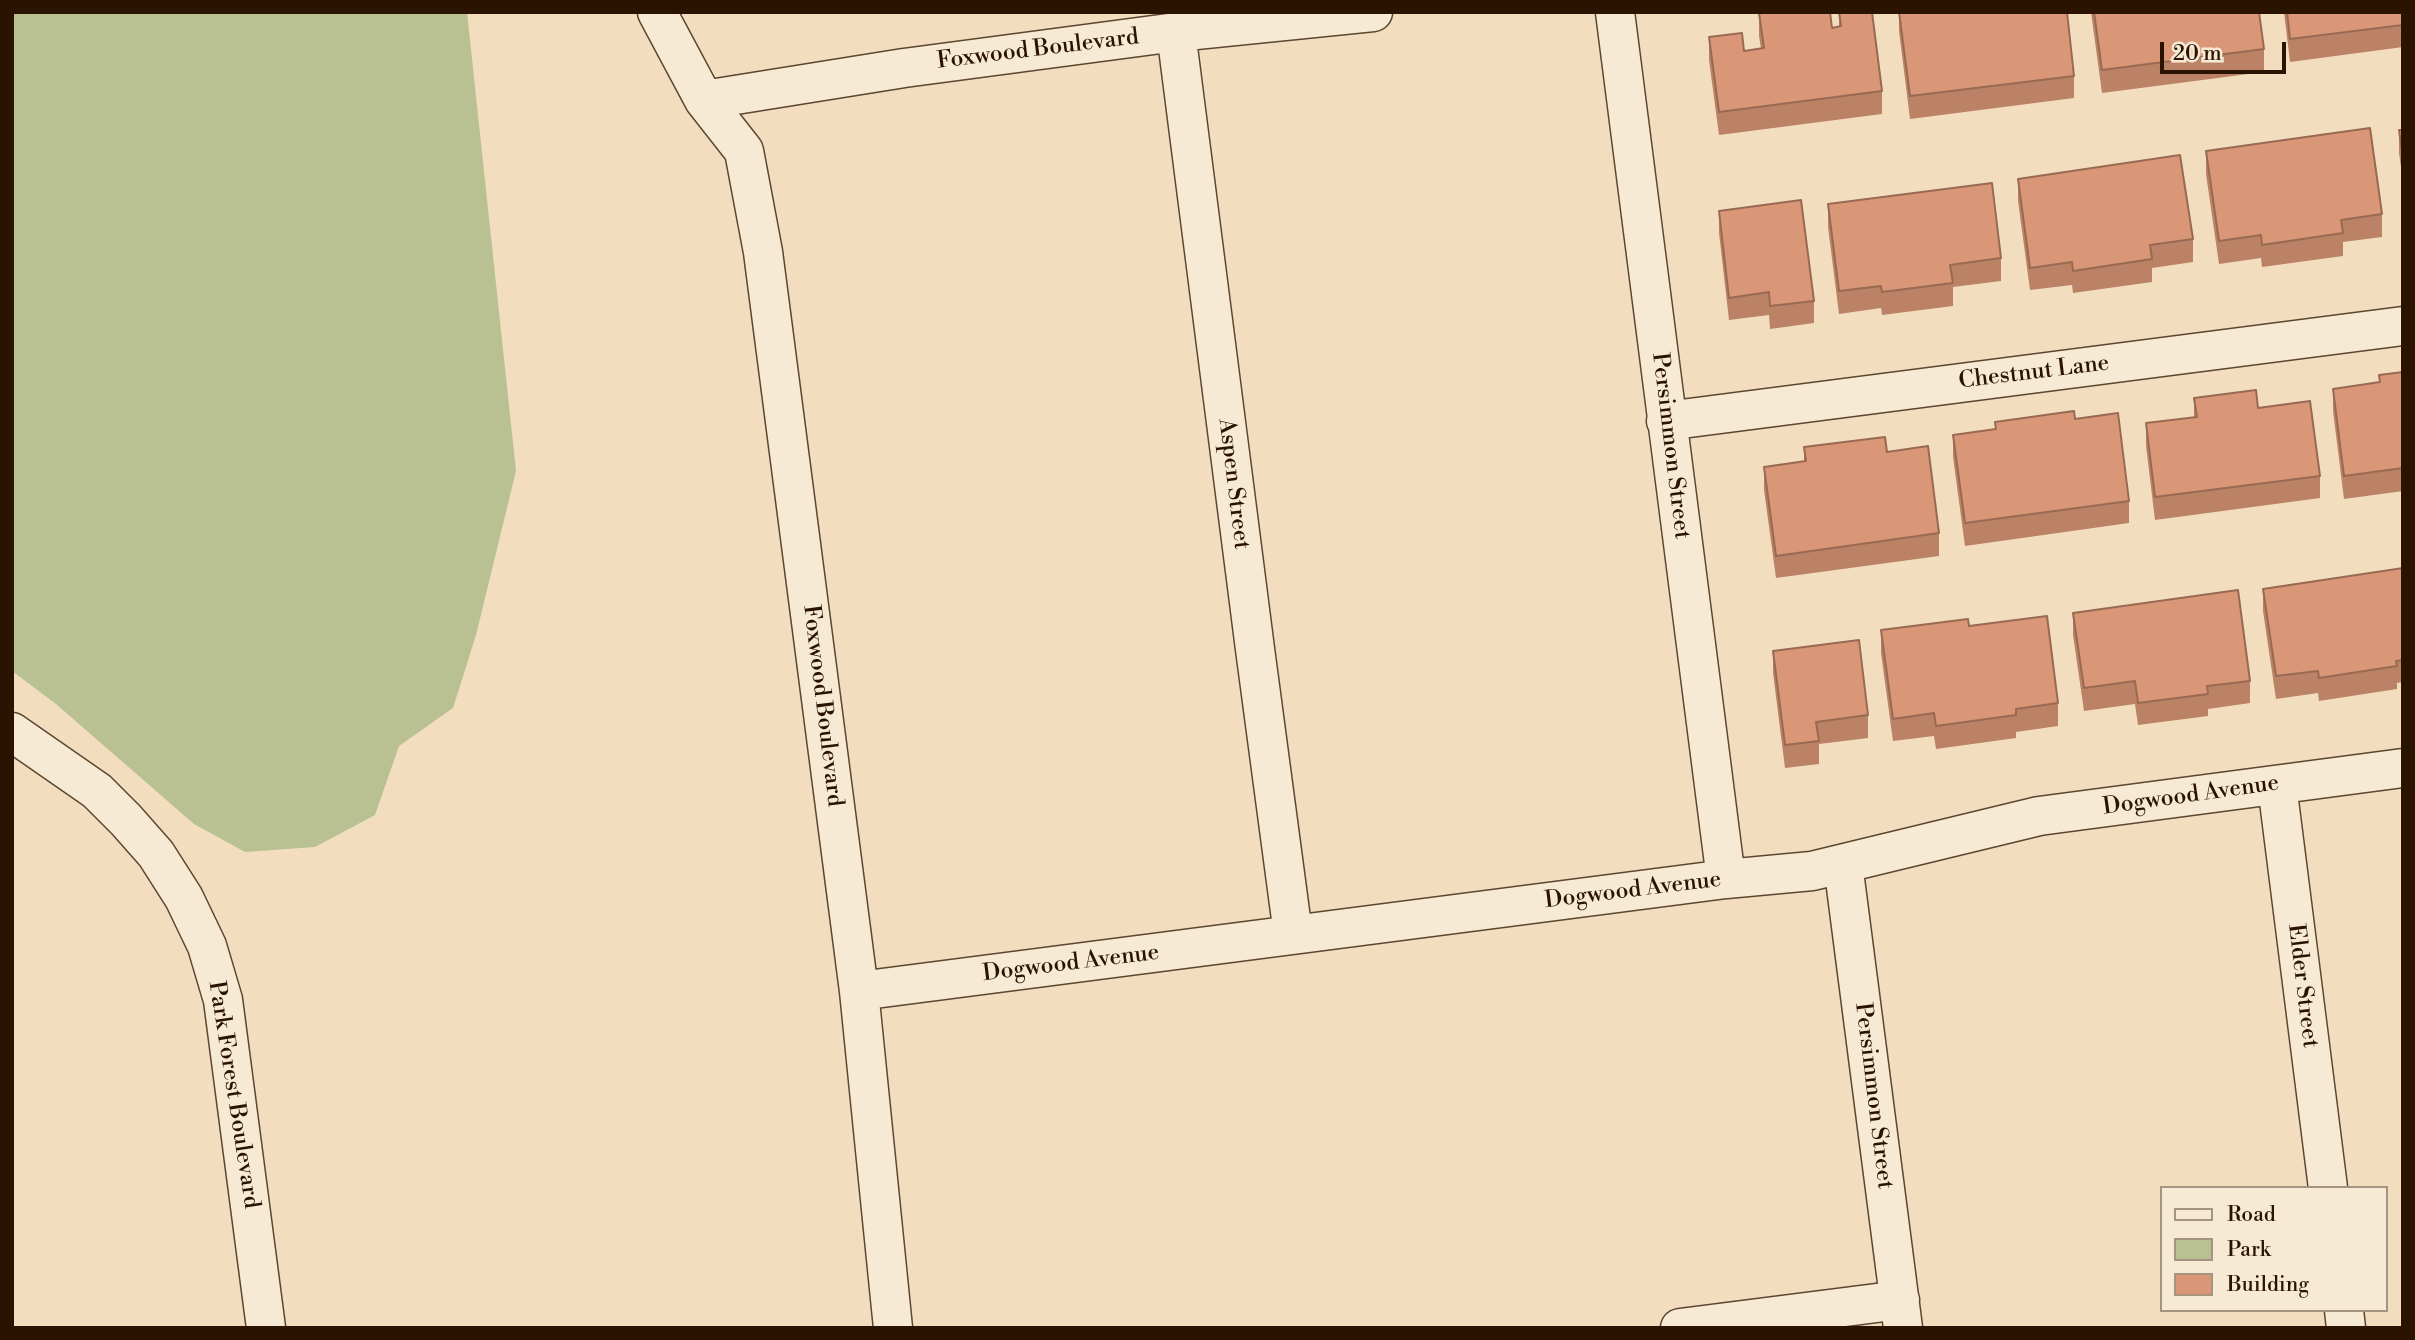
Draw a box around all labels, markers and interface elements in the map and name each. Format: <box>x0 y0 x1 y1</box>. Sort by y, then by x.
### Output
street label: Foxwood Boulevard <box>935 24 1141 76</box>
scale bar <box>2163 28 2289 72</box>
text: 20 m <box>2173 41 2222 67</box>
street label: Chestnut Lane <box>1957 350 2111 396</box>
street label: Persimmon Street <box>1645 351 1695 541</box>
street label: Aspen Street <box>1211 417 1255 551</box>
street label: Foxwood Boulevard <box>796 603 848 809</box>
street label: Dogwood Avenue <box>2101 770 2281 822</box>
street label: Dogwood Avenue <box>1543 866 1723 916</box>
street label: Elder Street <box>2281 923 2323 1049</box>
street label: Dogwood Avenue <box>981 939 1161 989</box>
street label: Park Forest Boulevard <box>201 979 265 1211</box>
street label: Persimmon Street <box>1848 1001 1898 1191</box>
legend <box>2160 1186 2387 1312</box>
text: Road <box>2227 1202 2276 1228</box>
text: Park <box>2227 1237 2271 1263</box>
text: Building <box>2227 1272 2309 1298</box>

